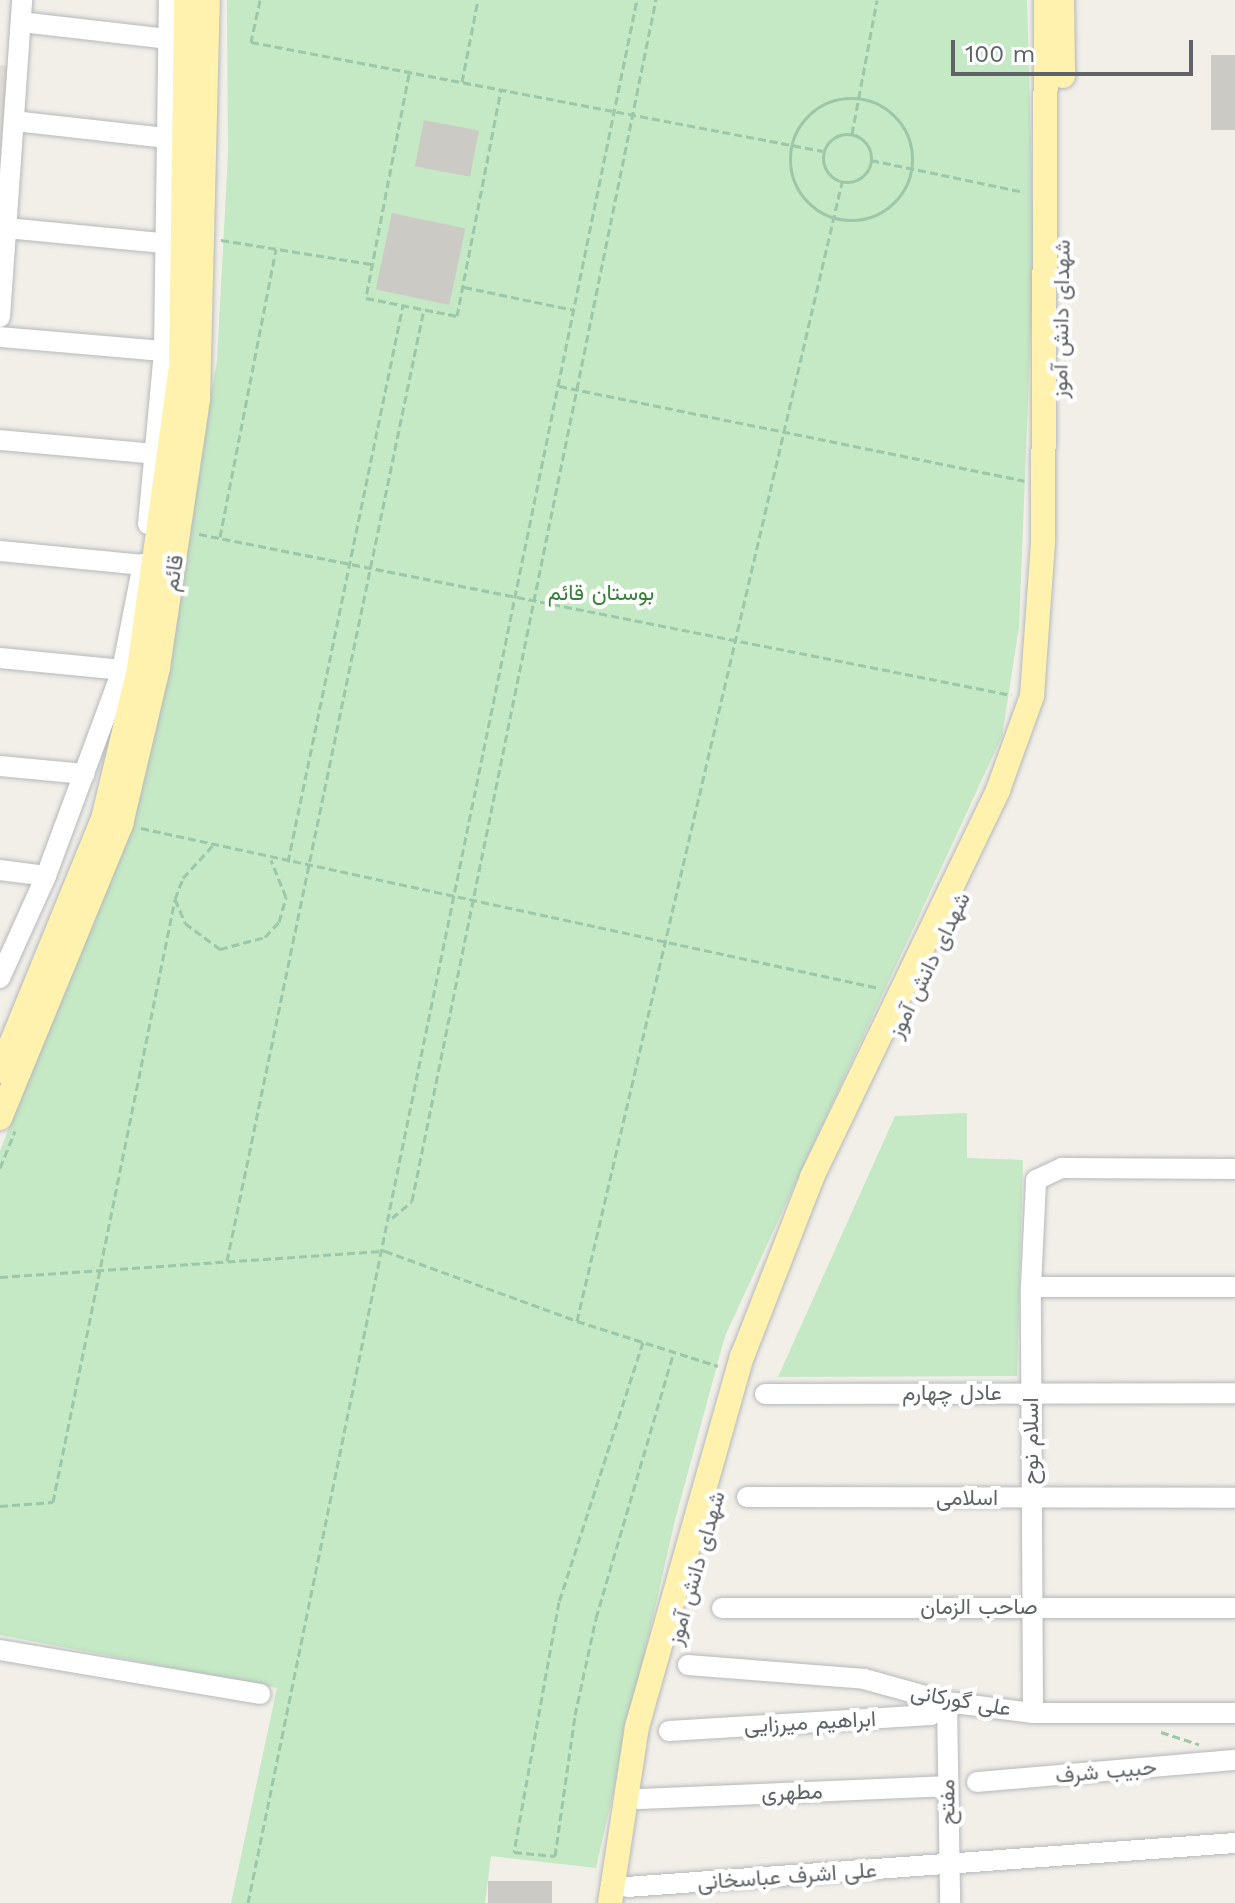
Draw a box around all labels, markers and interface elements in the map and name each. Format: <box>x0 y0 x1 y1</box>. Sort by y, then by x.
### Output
scale bar <box>955 24 1197 74</box>
text: 100 m <box>965 40 1035 68</box>
street label: شهدای دانش آموز <box>1046 239 1076 399</box>
street label: قائم <box>157 553 189 593</box>
park label: بوستان قائم <box>548 580 654 606</box>
street label: شهدای دانش آموز <box>882 888 976 1042</box>
street label: عادل چهارم <box>902 1380 1002 1406</box>
street label: اسلام نوح <box>1018 1397 1044 1485</box>
street label: اسلامی <box>936 1485 998 1511</box>
street label: شهدای دانش آموز <box>661 1488 731 1648</box>
street label: صاحب الزمان <box>920 1594 1038 1620</box>
street label: علی گورکانی <box>909 1678 1013 1722</box>
street label: ابراهیم میرزایی <box>743 1705 877 1739</box>
street label: حبیب شرف <box>1054 1753 1158 1789</box>
street label: مطهری <box>761 1778 823 1806</box>
street label: مفتح <box>934 1779 960 1825</box>
street label: علی اشرف عباسخانی <box>696 1857 878 1895</box>

